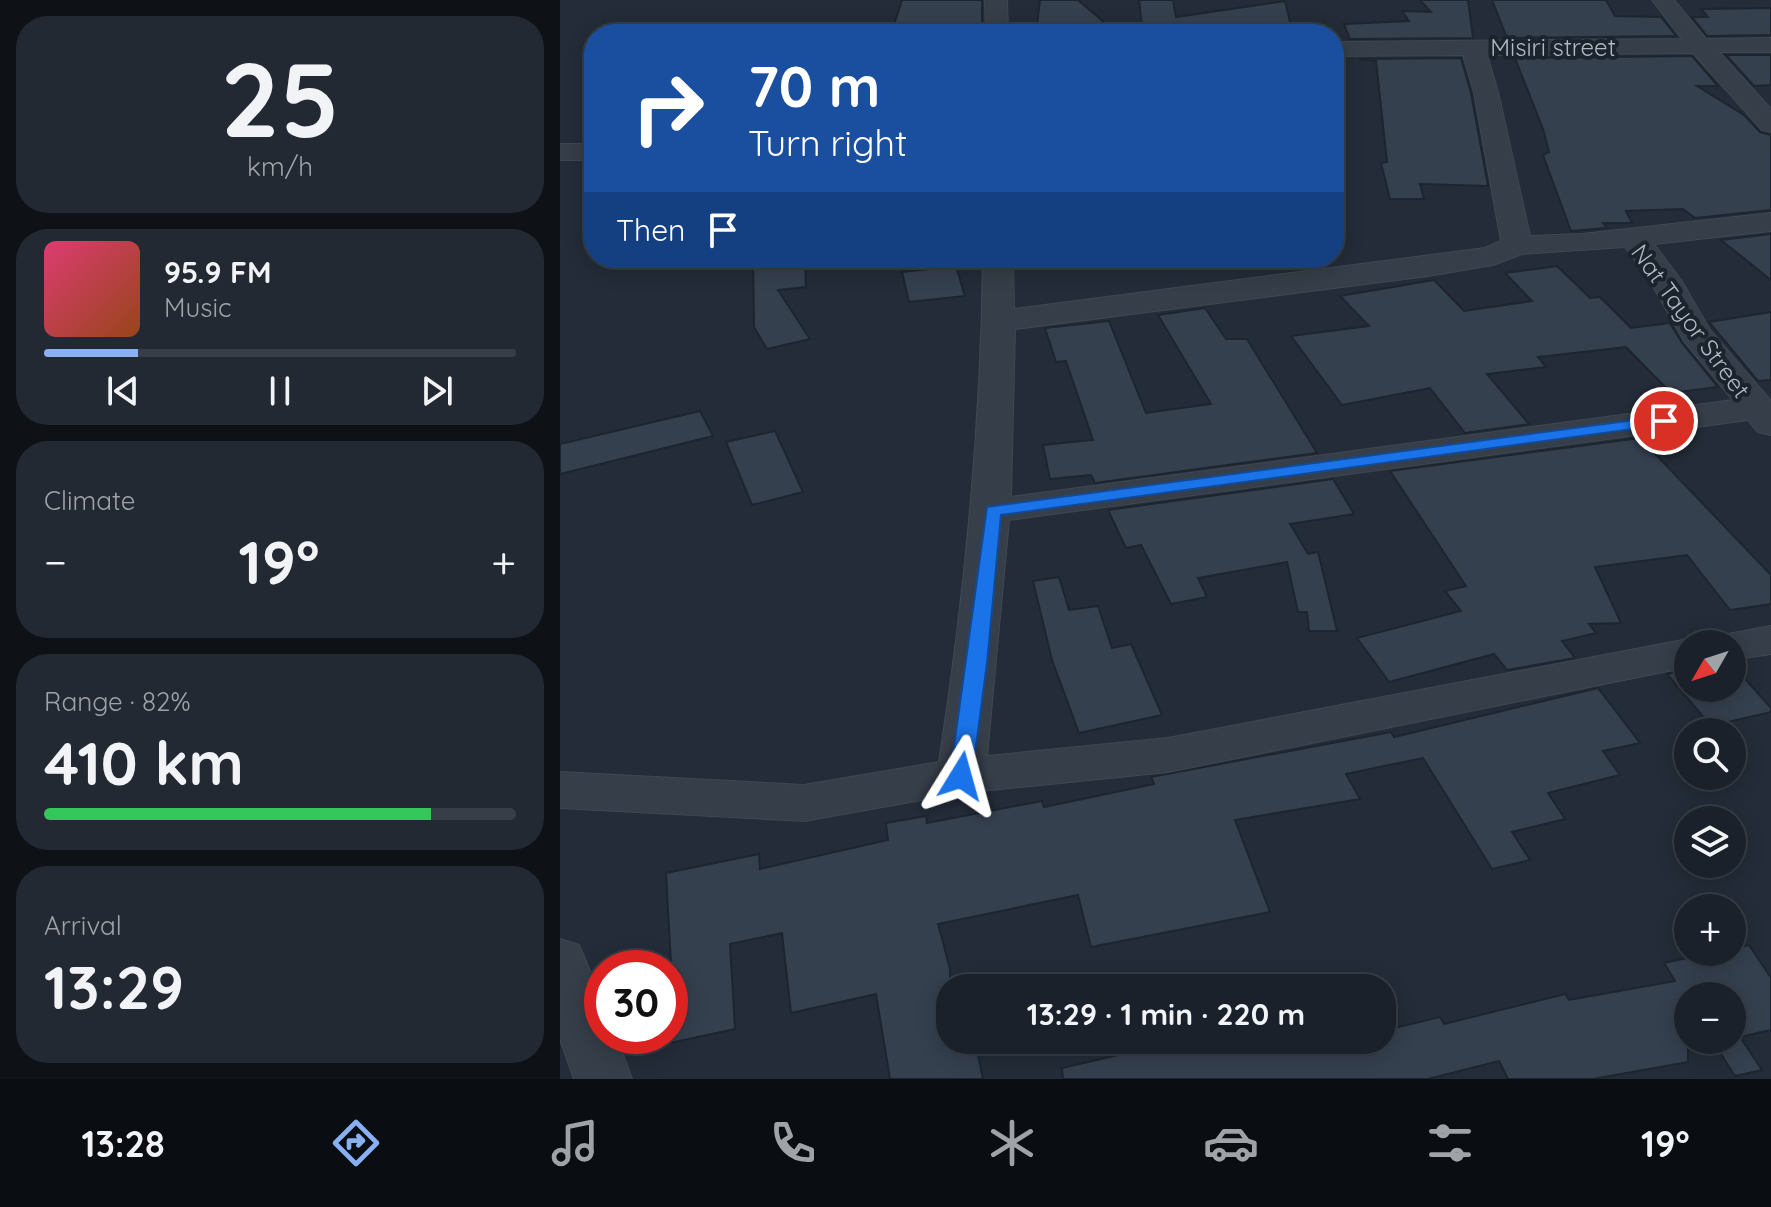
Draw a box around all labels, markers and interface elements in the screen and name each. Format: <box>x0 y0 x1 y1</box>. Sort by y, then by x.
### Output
street label: Misiri street <box>1490 32 1616 62</box>
text: 25 <box>220 33 340 163</box>
text: 70 m <box>748 51 880 121</box>
icon: right <box>616 56 720 160</box>
text: Turn right <box>748 120 907 165</box>
text: km/h <box>247 150 313 183</box>
icon: arrive <box>701 208 745 252</box>
text: Then <box>616 211 685 249</box>
street label: Nat Tayor Street <box>1625 238 1757 404</box>
text: 95.9 FM <box>164 253 271 291</box>
text: Music <box>164 291 232 324</box>
icon: previous <box>101 369 145 413</box>
icon: pause <box>258 369 302 413</box>
icon: next <box>415 369 459 413</box>
pin <box>1630 387 1698 455</box>
icon: arrive <box>1642 399 1686 443</box>
text: Climate <box>44 484 135 517</box>
text: 19° <box>239 524 320 599</box>
text: − <box>44 534 67 589</box>
text: + <box>491 534 516 589</box>
north arrow <box>1674 630 1746 702</box>
map controls <box>1674 630 1746 1054</box>
text: Range · 82% <box>44 685 191 718</box>
button: search <box>1674 718 1746 790</box>
text: 410 km <box>44 725 244 800</box>
position arrow <box>919 734 1003 818</box>
button: layers <box>1674 806 1746 878</box>
button: + <box>1674 894 1746 966</box>
text: Arrival <box>44 909 122 942</box>
text: 13:29 <box>44 949 184 1024</box>
speed limit sign: 30 <box>584 950 688 1054</box>
button: − <box>1674 982 1746 1054</box>
text: 13:29 · 1 min · 220 m <box>1027 995 1305 1033</box>
icon: directions <box>328 1115 384 1171</box>
icon: music <box>547 1115 603 1171</box>
icon: phone <box>765 1115 821 1171</box>
icon: climate <box>984 1115 1040 1171</box>
icon: car <box>1203 1115 1259 1171</box>
icon: filters <box>1422 1115 1478 1171</box>
text: 13:28 <box>81 1121 165 1166</box>
text: 19° <box>1641 1121 1690 1166</box>

